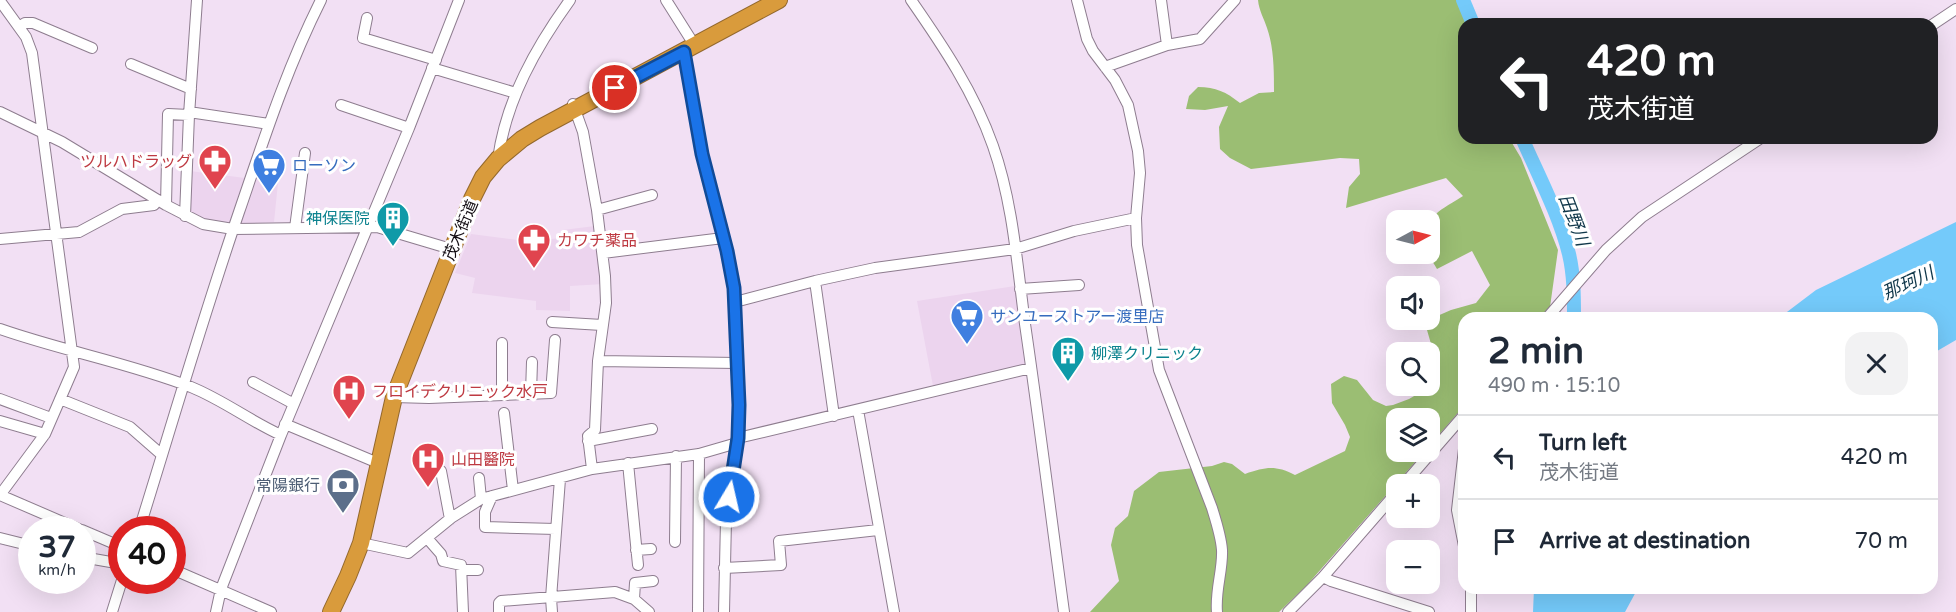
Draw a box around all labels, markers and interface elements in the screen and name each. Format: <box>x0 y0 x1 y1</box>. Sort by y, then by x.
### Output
text: 420 m <box>1587 36 1716 87</box>
icon: left <box>1488 42 1566 120</box>
pin <box>589 62 640 113</box>
icon: arrive <box>598 71 631 104</box>
text: 茂木街道 <box>1587 93 1695 126</box>
pharmacy icon: ツルハドラッグ <box>197 143 233 190</box>
supermarket icon: ローソン <box>251 147 287 194</box>
place label: ツルハドラッグ <box>80 152 192 172</box>
place label: ローソン <box>292 156 356 176</box>
water label: 田野川 <box>1554 191 1595 251</box>
street label: 茂木街道 <box>439 197 483 264</box>
building icon: 神保医院 <box>375 200 411 247</box>
place label: 神保医院 <box>306 209 370 229</box>
north arrow <box>1386 210 1440 264</box>
map controls <box>1386 210 1440 594</box>
pharmacy icon: カワチ薬品 <box>516 222 552 269</box>
place label: カワチ薬品 <box>557 231 637 251</box>
water label: 那珂川 <box>1879 261 1939 304</box>
button: sound <box>1386 276 1440 330</box>
supermarket icon: サンユーストアー渡里店 <box>949 298 985 345</box>
place label: サンユーストアー渡里店 <box>990 307 1164 327</box>
text: 2 min <box>1488 330 1584 373</box>
button: close <box>1845 332 1908 395</box>
building icon: 柳澤クリニック <box>1050 335 1086 382</box>
button: search <box>1386 342 1440 396</box>
place label: 柳澤クリニック <box>1091 344 1203 364</box>
hospital icon: フロイデクリニック水戸 <box>331 373 367 420</box>
text: 490 m · 15:10 <box>1488 374 1620 398</box>
place label: フロイデクリニック水戸 <box>372 382 548 402</box>
button: layers <box>1386 408 1440 462</box>
text: Turn left <box>1539 430 1627 456</box>
hospital icon: 山田醫院 <box>410 441 446 488</box>
icon: left <box>1488 441 1521 474</box>
text: 420 m <box>1841 444 1908 470</box>
place label: 山田醫院 <box>451 450 515 470</box>
text: 茂木街道 <box>1539 461 1619 485</box>
position arrow <box>697 465 761 529</box>
bank icon: 常陽銀行 <box>325 467 361 514</box>
button: + <box>1386 474 1440 528</box>
place label: 常陽銀行 <box>256 476 320 496</box>
speed limit sign: 40 <box>108 516 186 594</box>
icon: arrive <box>1488 525 1521 558</box>
text: Arrive at destination <box>1539 528 1750 554</box>
text: 70 m <box>1854 528 1908 554</box>
text: 37 <box>38 529 76 566</box>
button: − <box>1386 540 1440 594</box>
text: km/h <box>38 561 76 579</box>

